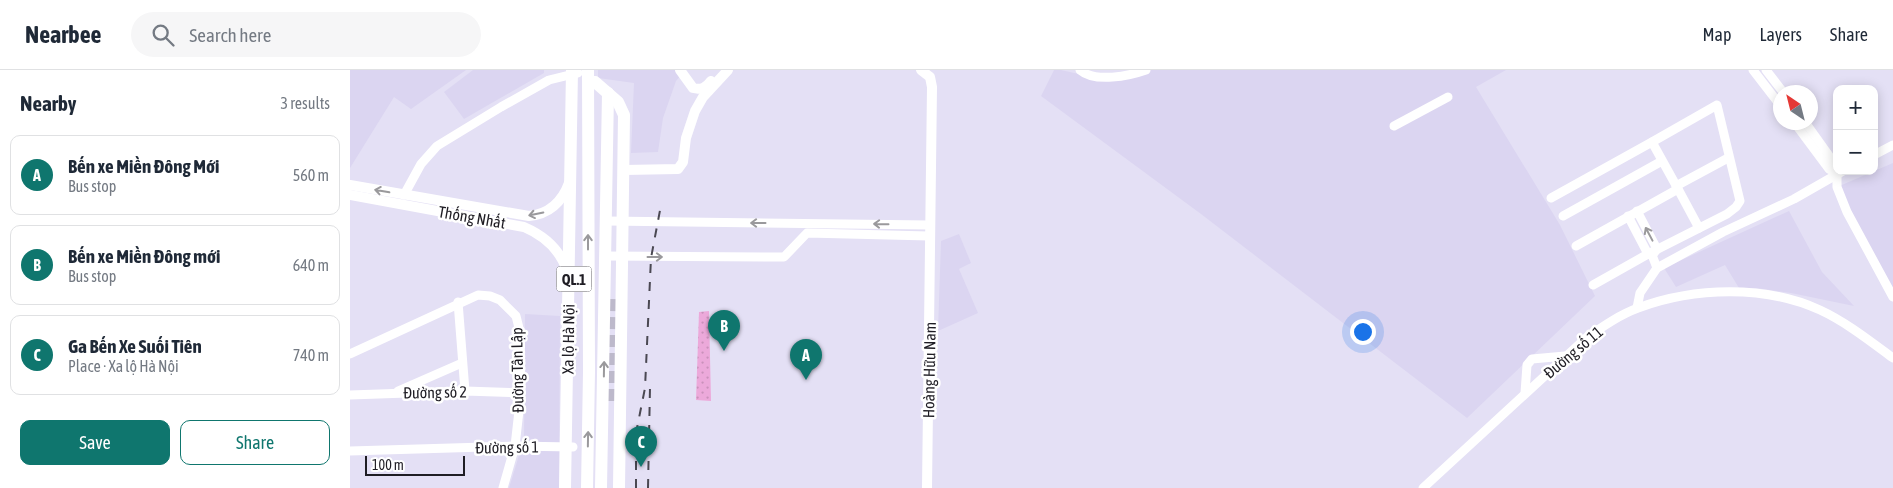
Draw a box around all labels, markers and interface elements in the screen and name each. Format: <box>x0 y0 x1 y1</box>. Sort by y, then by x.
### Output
search box <box>131 12 481 57</box>
text: Nearbee <box>25 21 101 48</box>
icon: search <box>149 21 177 49</box>
text: Search here <box>189 24 271 46</box>
text: Map <box>1702 24 1731 45</box>
text: Layers <box>1759 24 1802 45</box>
text: Share <box>1830 24 1868 45</box>
north arrow <box>1773 85 1818 130</box>
map controls <box>1833 85 1878 175</box>
button: + <box>1833 85 1878 130</box>
text: Nearby <box>20 91 76 115</box>
text: 3 results <box>280 94 330 112</box>
button: − <box>1833 130 1878 175</box>
text: Bến xe Miền Đông Mới <box>68 155 219 177</box>
text: A <box>33 166 41 184</box>
text: 560 m <box>293 166 329 184</box>
text: Bus stop <box>68 177 116 195</box>
one-way arrow <box>375 185 391 195</box>
street label: Thống Nhất <box>437 201 508 233</box>
one-way arrow <box>528 210 544 219</box>
one-way arrow <box>750 218 766 228</box>
one-way arrow <box>873 219 889 229</box>
one-way arrow <box>1644 226 1654 241</box>
one-way arrow <box>583 234 593 250</box>
text: Bến xe Miền Đông mới <box>68 245 220 267</box>
one-way arrow <box>646 252 663 262</box>
text: B <box>33 256 41 274</box>
text: 640 m <box>293 256 329 274</box>
road number: QL.1 <box>556 266 592 292</box>
text: Bus stop <box>68 267 116 285</box>
street label: Xa lộ Hà Nội <box>558 304 578 374</box>
pin: B <box>708 310 740 351</box>
your location <box>1350 319 1376 345</box>
street label: Đường số 11 <box>1539 321 1607 383</box>
street label: Hoàng Hữu Nam <box>919 322 940 418</box>
street label: Đường Tân Lập <box>507 327 528 413</box>
text: Ga Bến Xe Suối Tiên <box>68 335 202 357</box>
pin: A <box>790 339 822 380</box>
text: C <box>33 346 41 364</box>
text: 740 m <box>293 346 329 364</box>
text: Place · Xa lộ Hà Nội <box>68 357 179 375</box>
one-way arrow <box>599 362 609 378</box>
street label: Đường số 2 <box>403 381 467 403</box>
button: Save <box>20 420 170 465</box>
button: Share <box>180 420 330 465</box>
pin: C <box>625 426 657 467</box>
one-way arrow <box>583 432 592 448</box>
street label: Đường số 1 <box>475 436 539 458</box>
scale bar <box>365 453 465 476</box>
text: 100 m <box>372 457 404 473</box>

